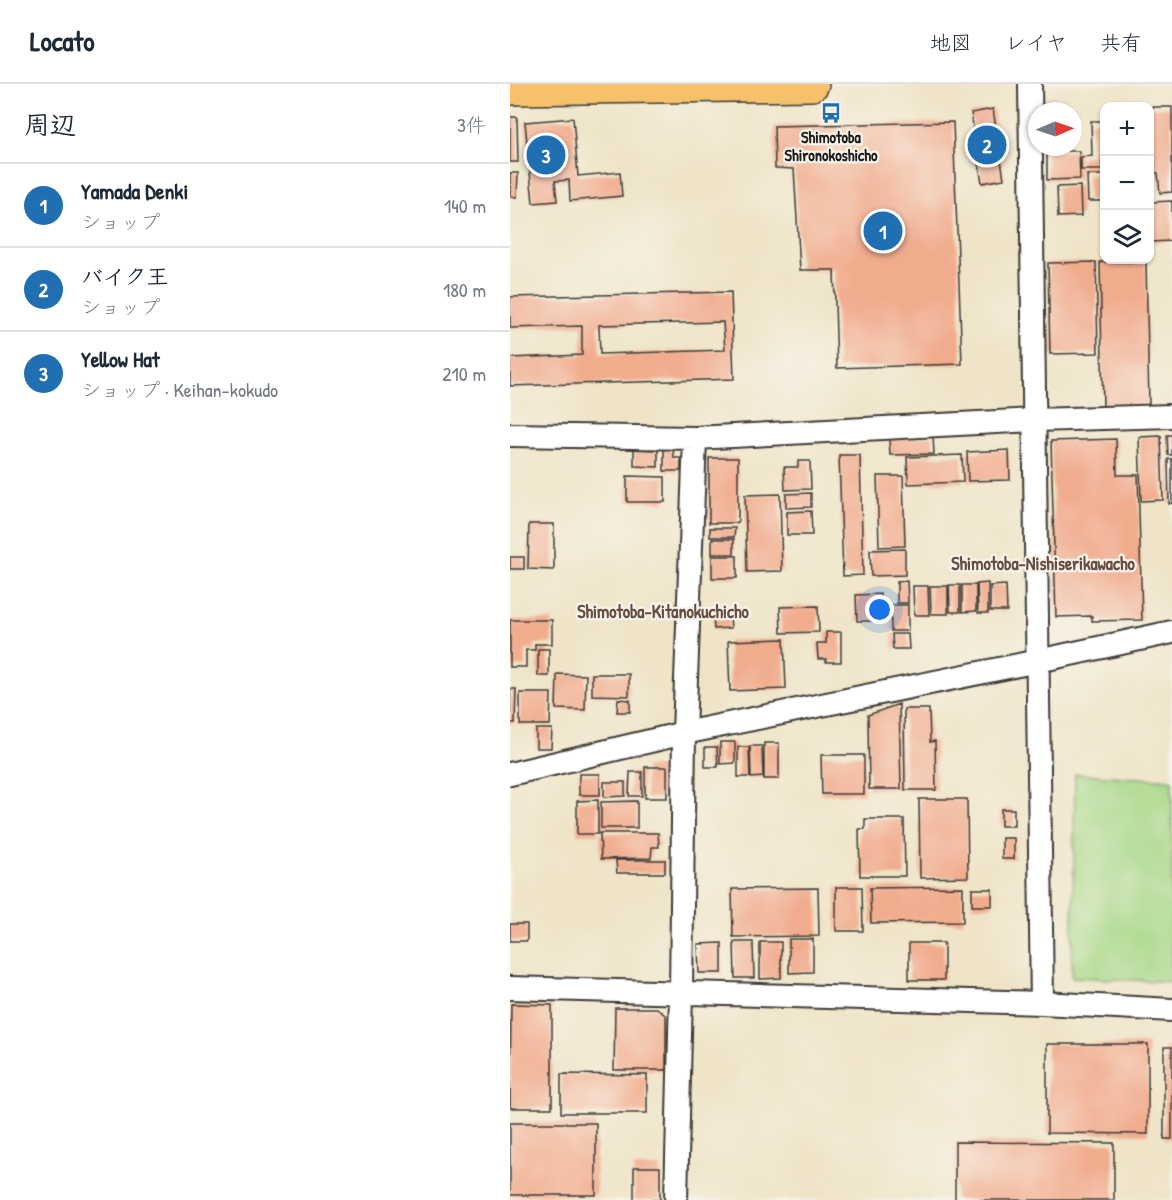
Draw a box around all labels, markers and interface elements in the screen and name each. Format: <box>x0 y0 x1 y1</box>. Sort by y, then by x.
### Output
text: Locato <box>30 22 94 60</box>
text: 地図 <box>930 28 972 57</box>
text: レイヤ <box>1005 28 1067 57</box>
text: 共有 <box>1100 28 1142 57</box>
bus stop icon: Shimotoba Shironokoshicho <box>819 101 843 125</box>
north arrow <box>1028 102 1082 156</box>
map controls <box>1100 102 1154 264</box>
button: + <box>1100 102 1154 156</box>
text: 周辺 <box>24 107 76 142</box>
text: 3件 <box>457 111 486 138</box>
pin: 2 <box>968 122 1006 168</box>
place label: Shimotoba Shironokoshicho <box>785 126 878 166</box>
pin: 3 <box>526 132 566 178</box>
button: − <box>1100 156 1154 210</box>
text: Yamada Denki <box>81 176 188 206</box>
text: 1 <box>40 192 47 219</box>
text: 140 m <box>444 192 486 219</box>
text: ショップ <box>81 208 160 235</box>
pin: 1 <box>864 208 902 254</box>
button: layers <box>1100 210 1154 264</box>
text: バイク王 <box>81 261 169 291</box>
text: 2 <box>39 276 48 303</box>
text: 180 m <box>443 276 486 303</box>
text: ショップ <box>81 293 160 320</box>
text: Yellow Hat <box>81 344 160 374</box>
text: 3 <box>39 360 48 387</box>
text: 210 m <box>442 360 486 387</box>
text: ショップ · Keihan-kokudo <box>81 376 278 403</box>
district label: Shimotoba-Nishiserikawacho <box>951 551 1135 576</box>
your location <box>865 595 894 624</box>
district label: Shimotoba-Kitanokuchicho <box>577 599 750 624</box>

